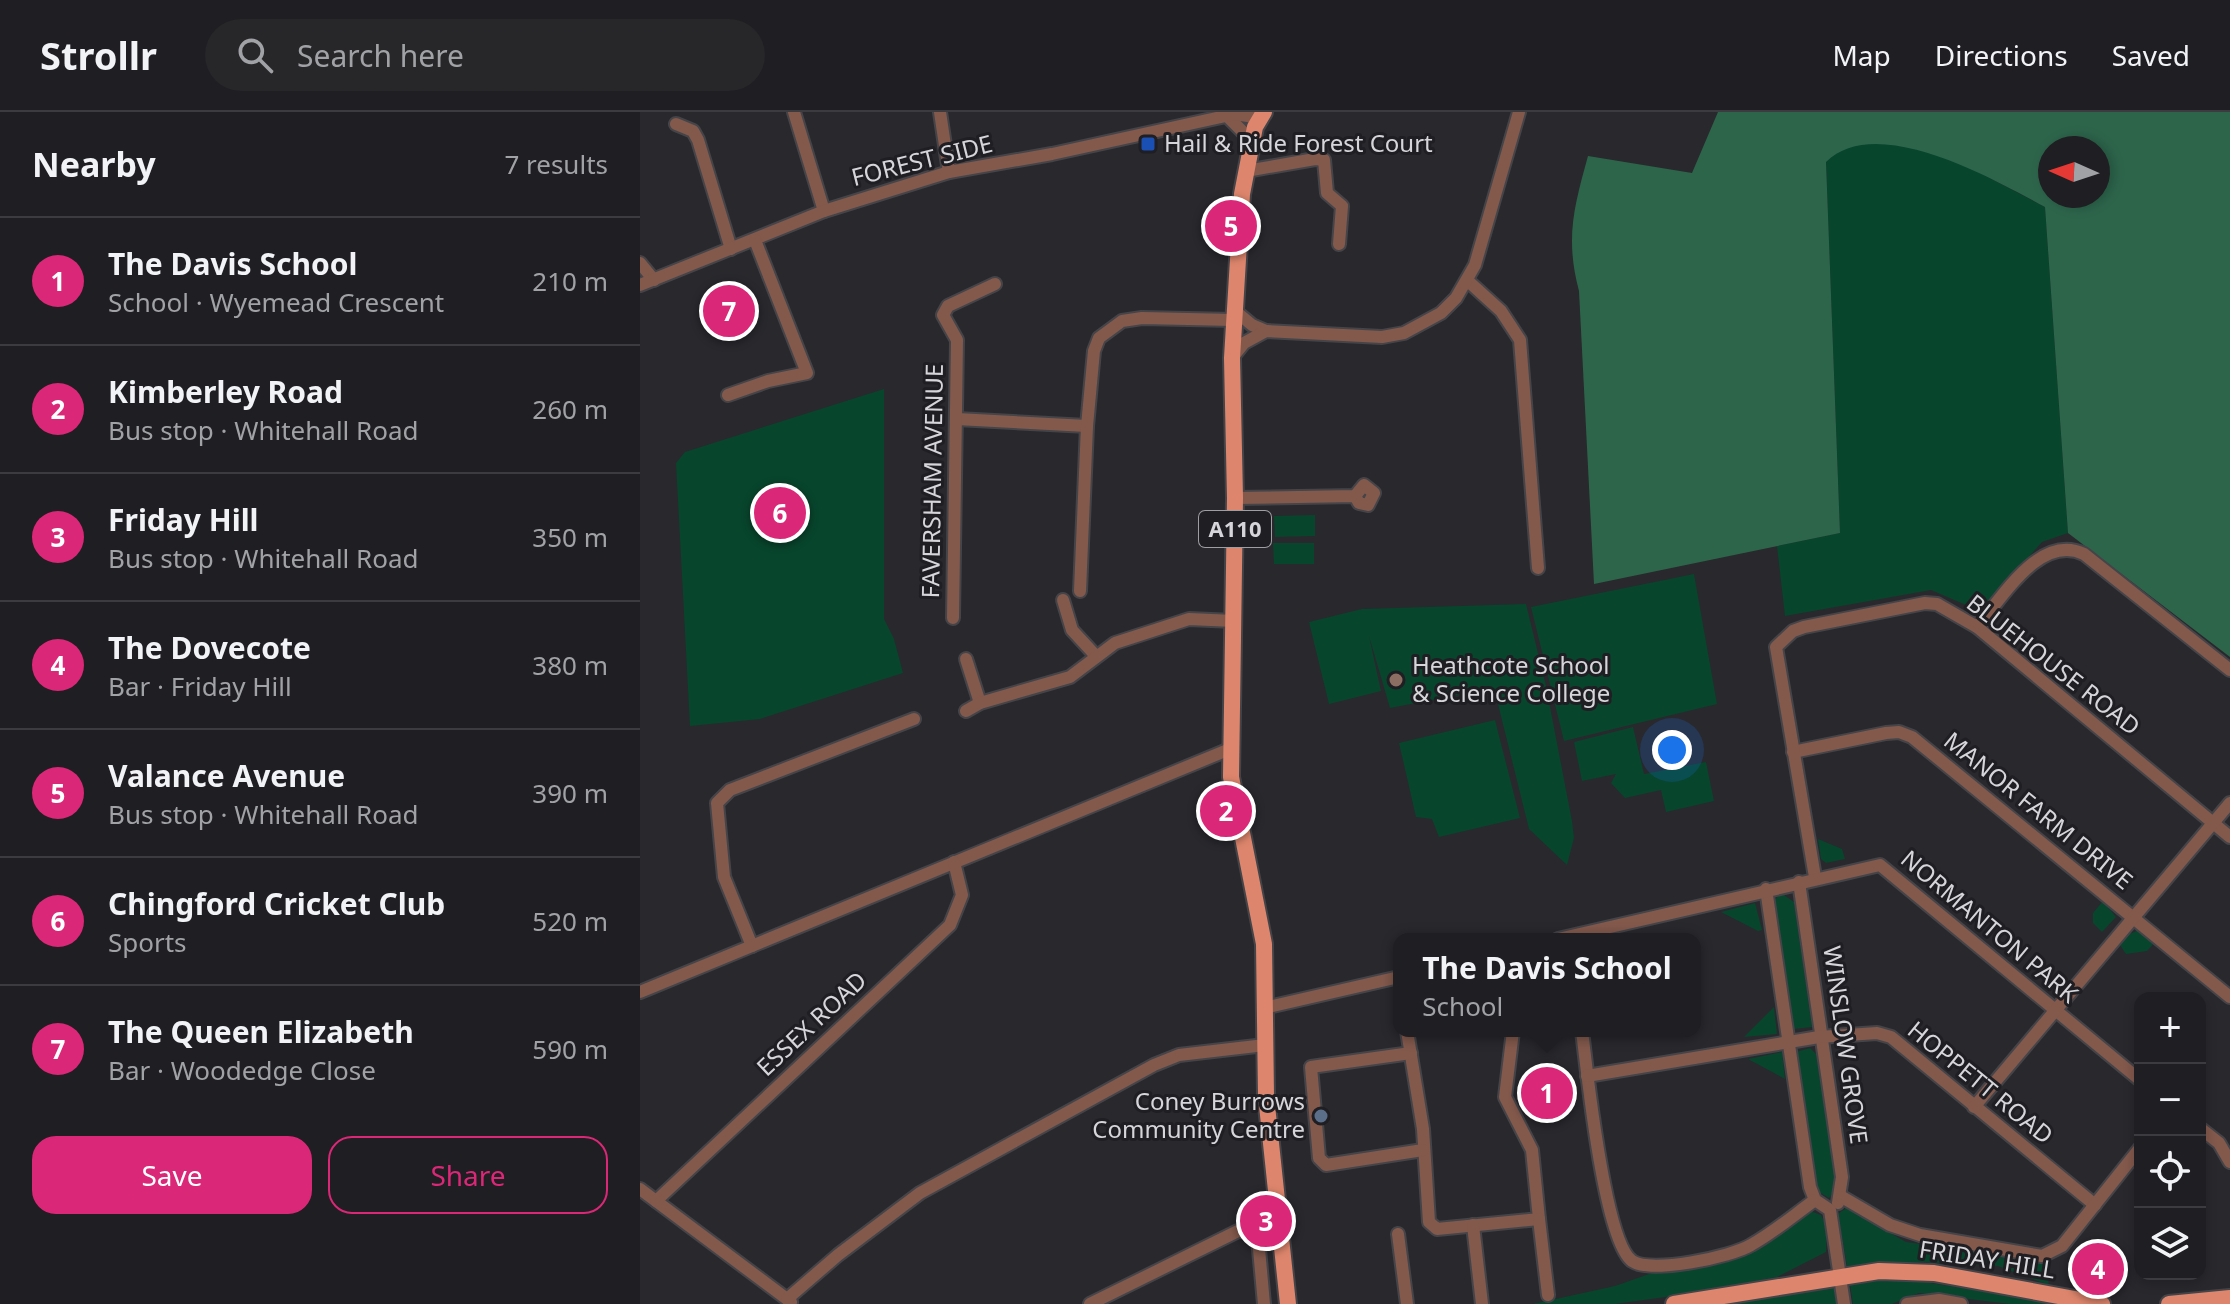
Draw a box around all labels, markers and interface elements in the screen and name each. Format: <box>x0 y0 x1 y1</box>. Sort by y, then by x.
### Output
search box <box>205 19 765 91</box>
text: Strollr <box>40 29 157 81</box>
icon: search <box>233 33 277 77</box>
text: Search here <box>297 35 464 76</box>
text: Map <box>1832 36 1891 74</box>
text: Directions <box>1935 36 2068 74</box>
text: Saved <box>2112 36 2190 74</box>
street label: FOREST SIDE <box>848 126 996 193</box>
place label: Hail & Ride Forest Court <box>1164 126 1433 159</box>
marker: Hail & Ride Forest Court <box>1139 135 1157 153</box>
north arrow <box>2038 136 2110 208</box>
text: Nearby <box>32 141 156 187</box>
text: 7 results <box>504 146 608 182</box>
pin: 5 <box>1205 196 1257 256</box>
text: The Davis School <box>108 243 357 284</box>
text: 1 <box>51 263 65 299</box>
text: 210 m <box>532 263 608 299</box>
pin: 7 <box>703 281 755 341</box>
text: School · Wyemead Crescent <box>108 284 444 320</box>
street label: FAVERSHAM AVENUE <box>913 363 950 599</box>
text: Kimberley Road <box>108 371 343 412</box>
text: 2 <box>51 391 65 427</box>
text: 260 m <box>532 391 608 427</box>
text: Bus stop · Whitehall Road <box>108 412 419 448</box>
pin: 6 <box>754 483 806 543</box>
text: Friday Hill <box>108 499 259 540</box>
road number: A110 <box>1199 511 1271 547</box>
text: 3 <box>51 519 65 555</box>
text: 350 m <box>532 519 608 555</box>
text: Bus stop · Whitehall Road <box>108 540 419 576</box>
street label: BLUEHOUSE ROAD <box>1960 586 2148 742</box>
text: The Dovecote <box>108 627 311 668</box>
text: 4 <box>51 647 65 683</box>
text: 380 m <box>532 647 608 683</box>
place label: Heathcote School & Science College <box>1412 648 1610 709</box>
text: Bar · Friday Hill <box>108 668 292 704</box>
marker: Heathcote School & Science College <box>1387 671 1405 689</box>
street label: MANOR FARM DRIVE <box>1938 723 2140 896</box>
your location <box>1652 730 1692 770</box>
text: Valance Avenue <box>108 755 345 796</box>
text: 5 <box>51 775 65 811</box>
text: 390 m <box>532 775 608 811</box>
pin: 2 <box>1200 781 1252 841</box>
text: Bus stop · Whitehall Road <box>108 796 419 832</box>
street label: NORMANTON PARK <box>1894 842 2086 1010</box>
text: Chingford Cricket Club <box>108 883 445 924</box>
text: 6 <box>51 903 65 939</box>
text: 520 m <box>532 903 608 939</box>
text: Sports <box>108 924 187 960</box>
popup <box>1393 933 1701 1037</box>
street label: WINSLOW GROVE <box>1816 944 1877 1146</box>
text: The Davis School <box>1422 947 1672 988</box>
street label: ESSEX ROAD <box>749 963 873 1083</box>
text: School <box>1422 988 1503 1024</box>
map controls <box>2134 992 2206 1280</box>
button: + <box>2134 992 2206 1064</box>
text: The Queen Elizabeth <box>108 1011 414 1052</box>
street label: HOPPETT ROAD <box>1901 1013 2061 1151</box>
text: 7 <box>51 1031 65 1067</box>
text: 590 m <box>532 1031 608 1067</box>
text: Bar · Woodedge Close <box>108 1052 376 1088</box>
pin: 1 <box>1521 1063 1573 1123</box>
button: − <box>2134 1064 2206 1136</box>
place label: Coney Burrows Community Centre <box>1092 1084 1305 1145</box>
marker: Coney Burrows Community Centre <box>1312 1107 1330 1125</box>
button: Save <box>32 1136 312 1214</box>
button: Share <box>328 1136 608 1214</box>
button: locate <box>2134 1136 2206 1208</box>
pin: 3 <box>1240 1191 1292 1251</box>
button: layers <box>2134 1208 2206 1280</box>
street label: FRIDAY HILL <box>1917 1231 2058 1286</box>
pin: 4 <box>2072 1239 2124 1299</box>

